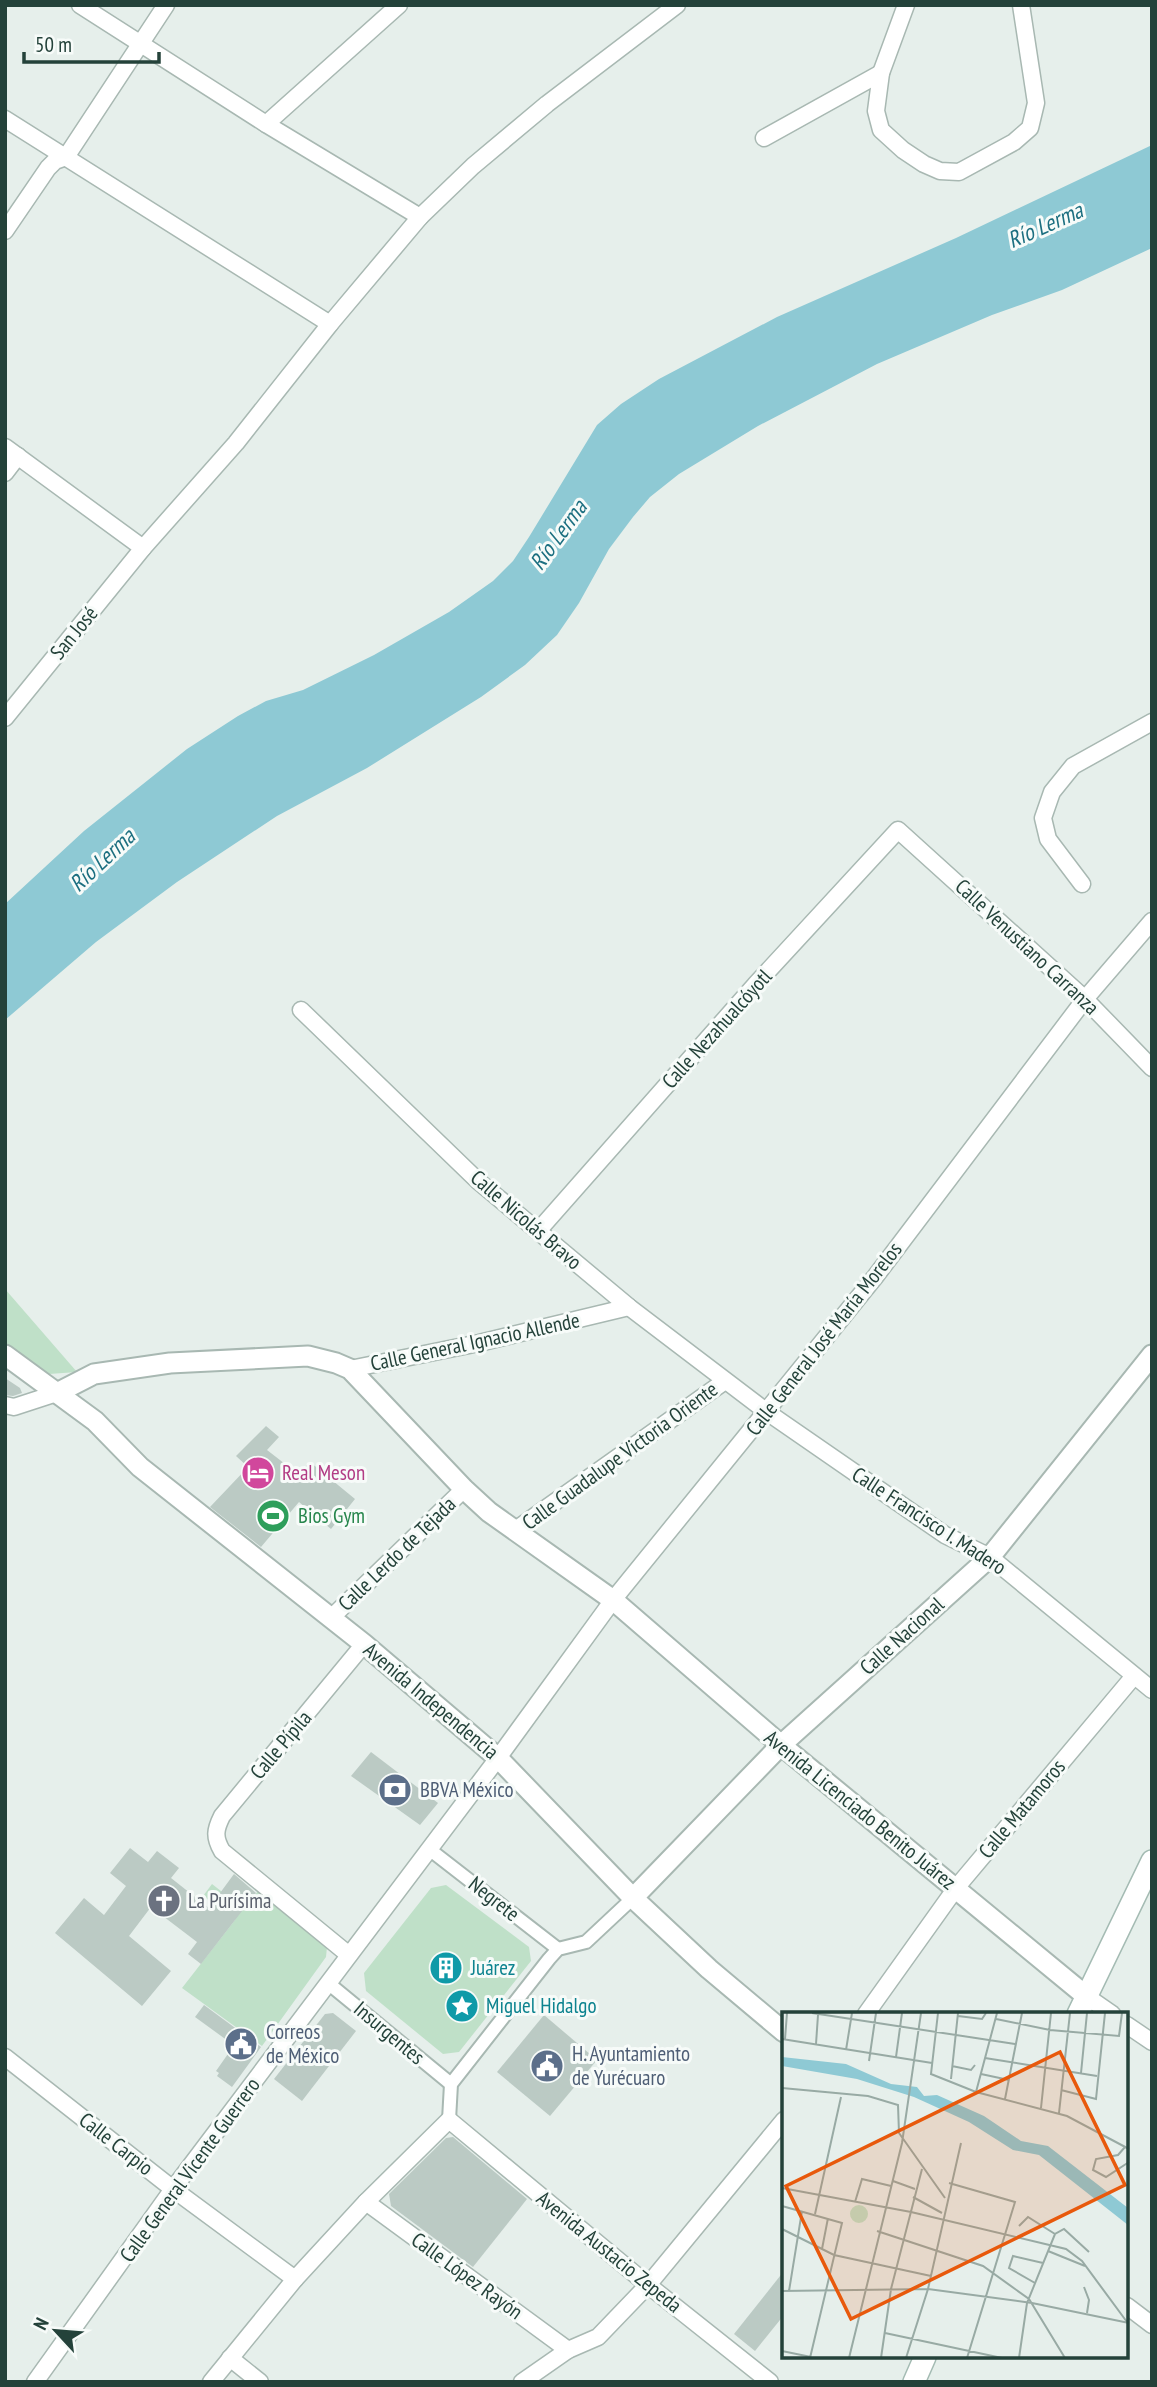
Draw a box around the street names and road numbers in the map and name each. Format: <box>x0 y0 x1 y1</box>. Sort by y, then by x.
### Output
street label: San José <box>44 600 103 665</box>
street label: Calle Venustiano Carranza <box>950 873 1105 1020</box>
street label: Calle Nezahualcóyotl <box>656 963 777 1094</box>
street label: Calle Nicolás Bravo <box>465 1164 588 1275</box>
street label: Calle General José María Morelos <box>740 1236 908 1441</box>
street label: Calle General Ignacio Allende <box>368 1306 582 1377</box>
street label: Calle Guadalupe Victoria Oriente <box>517 1375 723 1536</box>
street label: Calle Francisco I. Madero <box>847 1461 1011 1581</box>
street label: Calle Lerdo de Tejada <box>332 1491 461 1617</box>
street label: Calle Nacional <box>854 1591 949 1680</box>
street label: Avenida Independencia <box>358 1636 504 1765</box>
street label: Calle Pípila <box>244 1705 317 1785</box>
street label: Avenida Licenciado Benito Juárez <box>759 1724 962 1895</box>
street label: Calle Matamoros <box>972 1754 1071 1864</box>
street label: Negrete <box>463 1870 525 1927</box>
street label: Insurgentes <box>348 1995 430 2070</box>
street label: Calle General Vicente Guerrero <box>114 2072 266 2267</box>
street label: Calle Carpio <box>74 2106 159 2181</box>
street label: Avenida Austacio Zepeda <box>531 2185 687 2318</box>
street label: Calle López Rayón <box>406 2226 528 2325</box>

